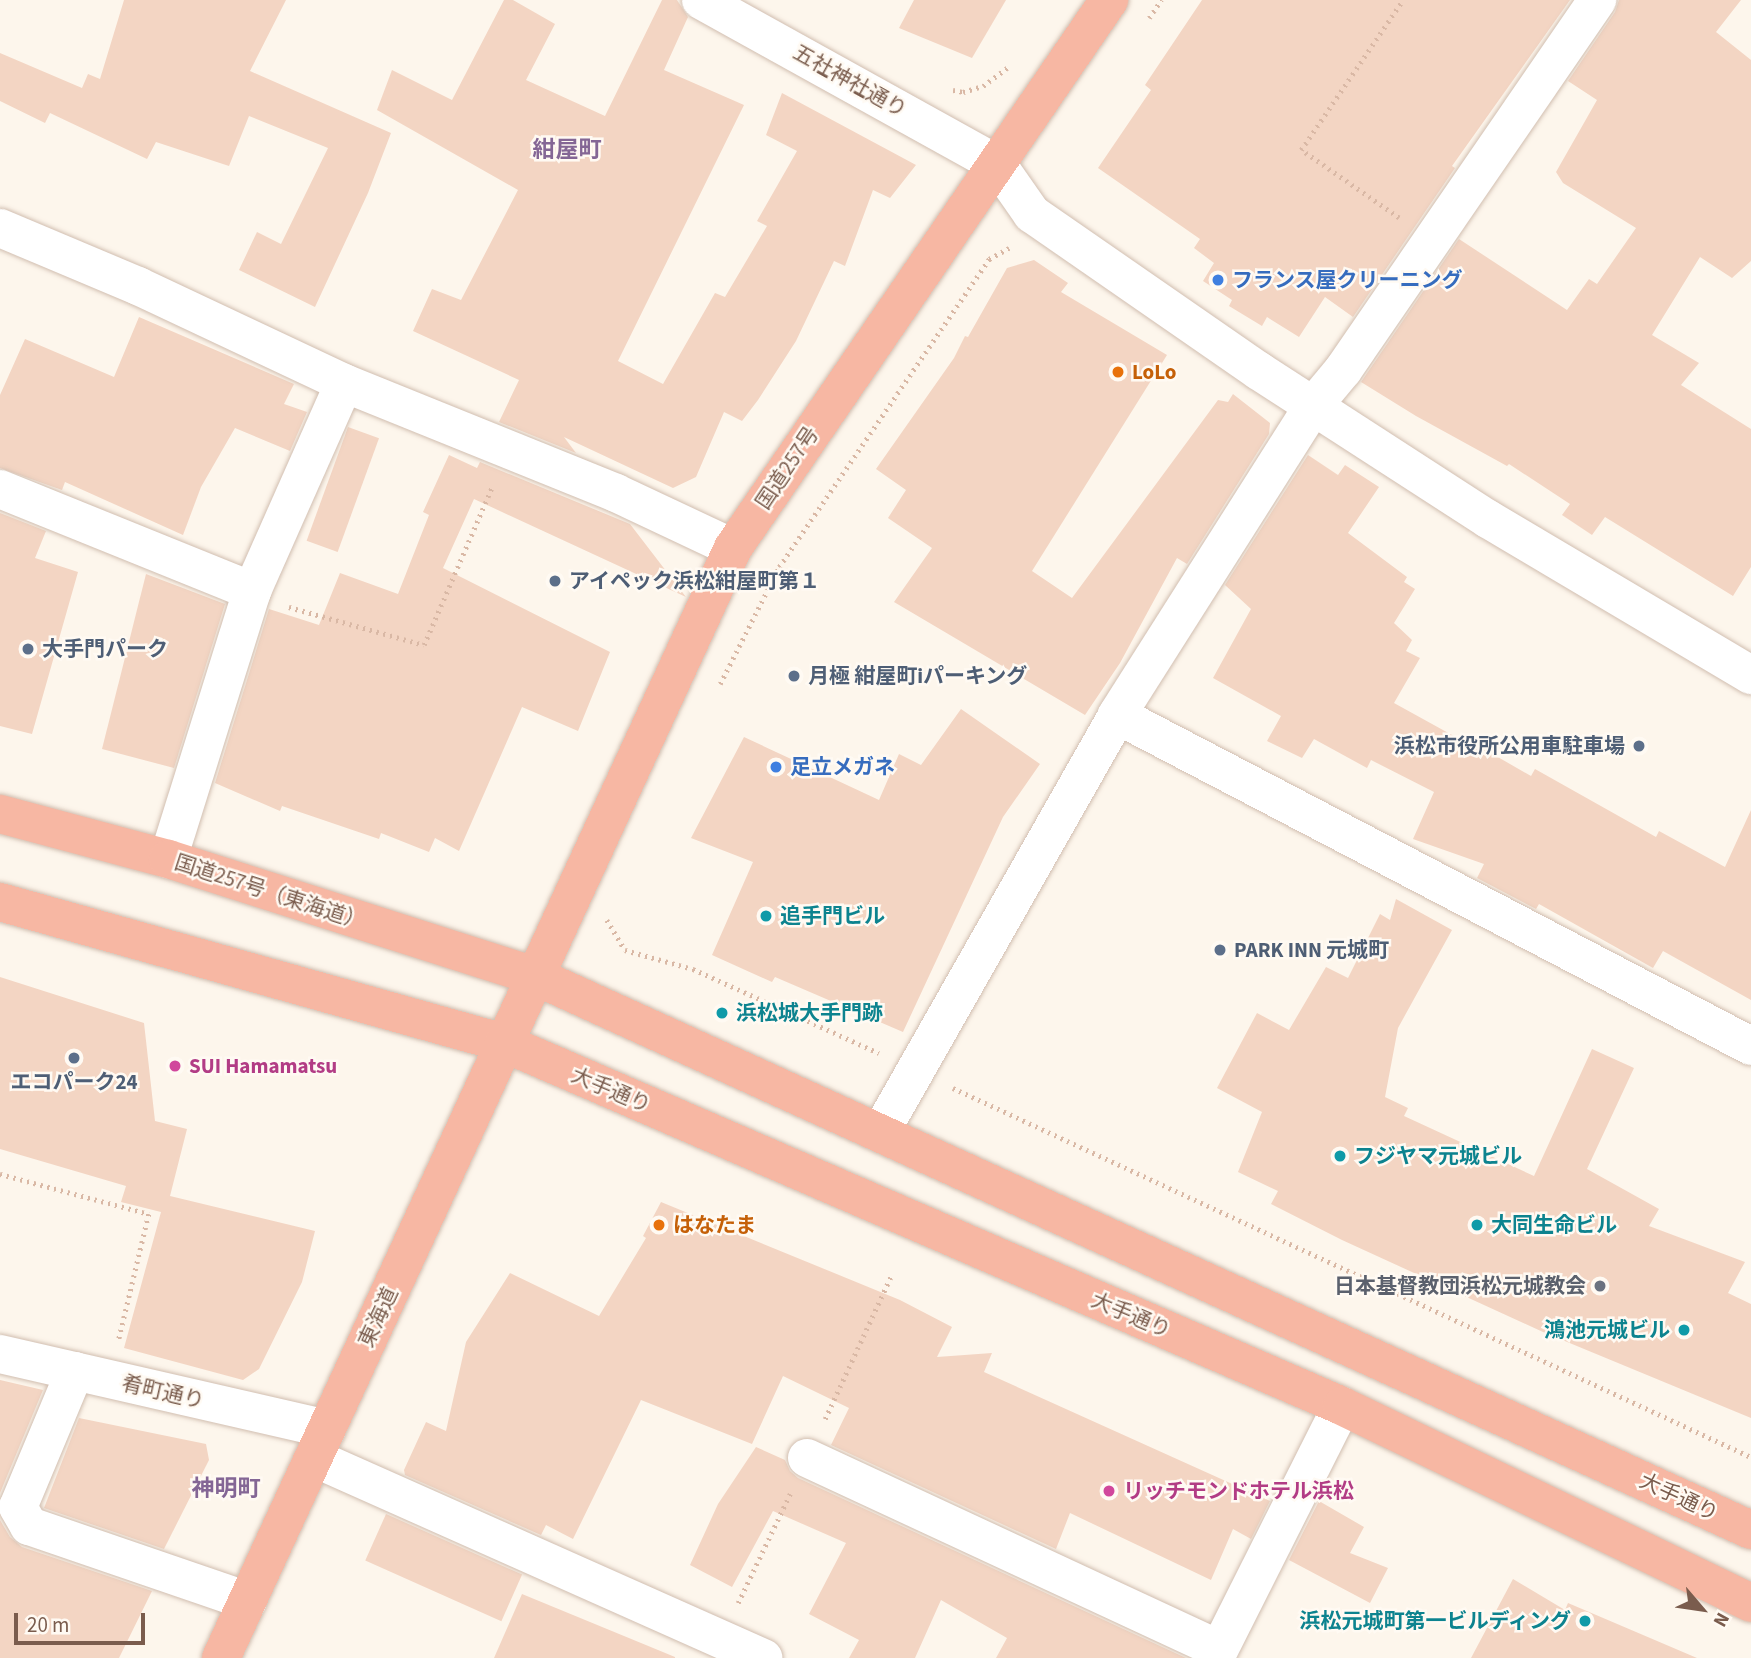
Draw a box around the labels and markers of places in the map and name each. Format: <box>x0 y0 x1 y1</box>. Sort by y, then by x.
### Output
place label: フランス屋クリーニング <box>1232 267 1463 293</box>
marker: フランス屋クリーニング <box>1210 272 1226 288</box>
place label: LoLo <box>1132 359 1176 385</box>
marker: LoLo <box>1110 364 1126 380</box>
place label: アイペック浜松紺屋町第１ <box>569 568 821 594</box>
marker: アイペック浜松紺屋町第１ <box>547 573 563 589</box>
place label: 大手門パーク <box>42 636 168 662</box>
marker: 大手門パーク <box>20 641 36 657</box>
place label: 月極 紺屋町iパーキング <box>808 663 1028 689</box>
marker: 月極 紺屋町iパーキング <box>786 668 802 684</box>
place label: 浜松市役所公用車駐車場 <box>1394 733 1625 759</box>
marker: 浜松市役所公用車駐車場 <box>1631 738 1647 754</box>
place label: 足立メガネ <box>790 754 895 780</box>
marker: 足立メガネ <box>768 759 784 775</box>
place label: 追手門ビル <box>780 903 885 929</box>
marker: 追手門ビル <box>758 908 774 924</box>
place label: PARK INN 元城町 <box>1234 937 1389 963</box>
marker: PARK INN 元城町 <box>1212 942 1228 958</box>
place label: 浜松城大手門跡 <box>736 1000 883 1026</box>
marker: 浜松城大手門跡 <box>714 1005 730 1021</box>
marker: エコパーク24 <box>66 1050 82 1066</box>
place label: SUI Hamamatsu <box>189 1053 337 1079</box>
marker: SUI Hamamatsu <box>167 1058 183 1074</box>
place label: エコパーク24 <box>10 1069 138 1095</box>
place label: フジヤマ元城ビル <box>1354 1143 1522 1169</box>
marker: フジヤマ元城ビル <box>1332 1148 1348 1164</box>
place label: はなたま <box>673 1212 757 1238</box>
place label: 大同生命ビル <box>1491 1212 1617 1238</box>
marker: はなたま <box>651 1217 667 1233</box>
marker: 大同生命ビル <box>1469 1217 1485 1233</box>
place label: 日本基督教団浜松元城教会 <box>1334 1273 1586 1299</box>
marker: 日本基督教団浜松元城教会 <box>1592 1278 1608 1294</box>
place label: 鴻池元城ビル <box>1544 1317 1670 1343</box>
marker: 鴻池元城ビル <box>1676 1322 1692 1338</box>
place label: リッチモンドホテル浜松 <box>1123 1478 1354 1504</box>
marker: リッチモンドホテル浜松 <box>1101 1483 1117 1499</box>
place label: 浜松元城町第一ビルディング <box>1298 1608 1571 1634</box>
marker: 浜松元城町第一ビルディング <box>1577 1613 1593 1629</box>

